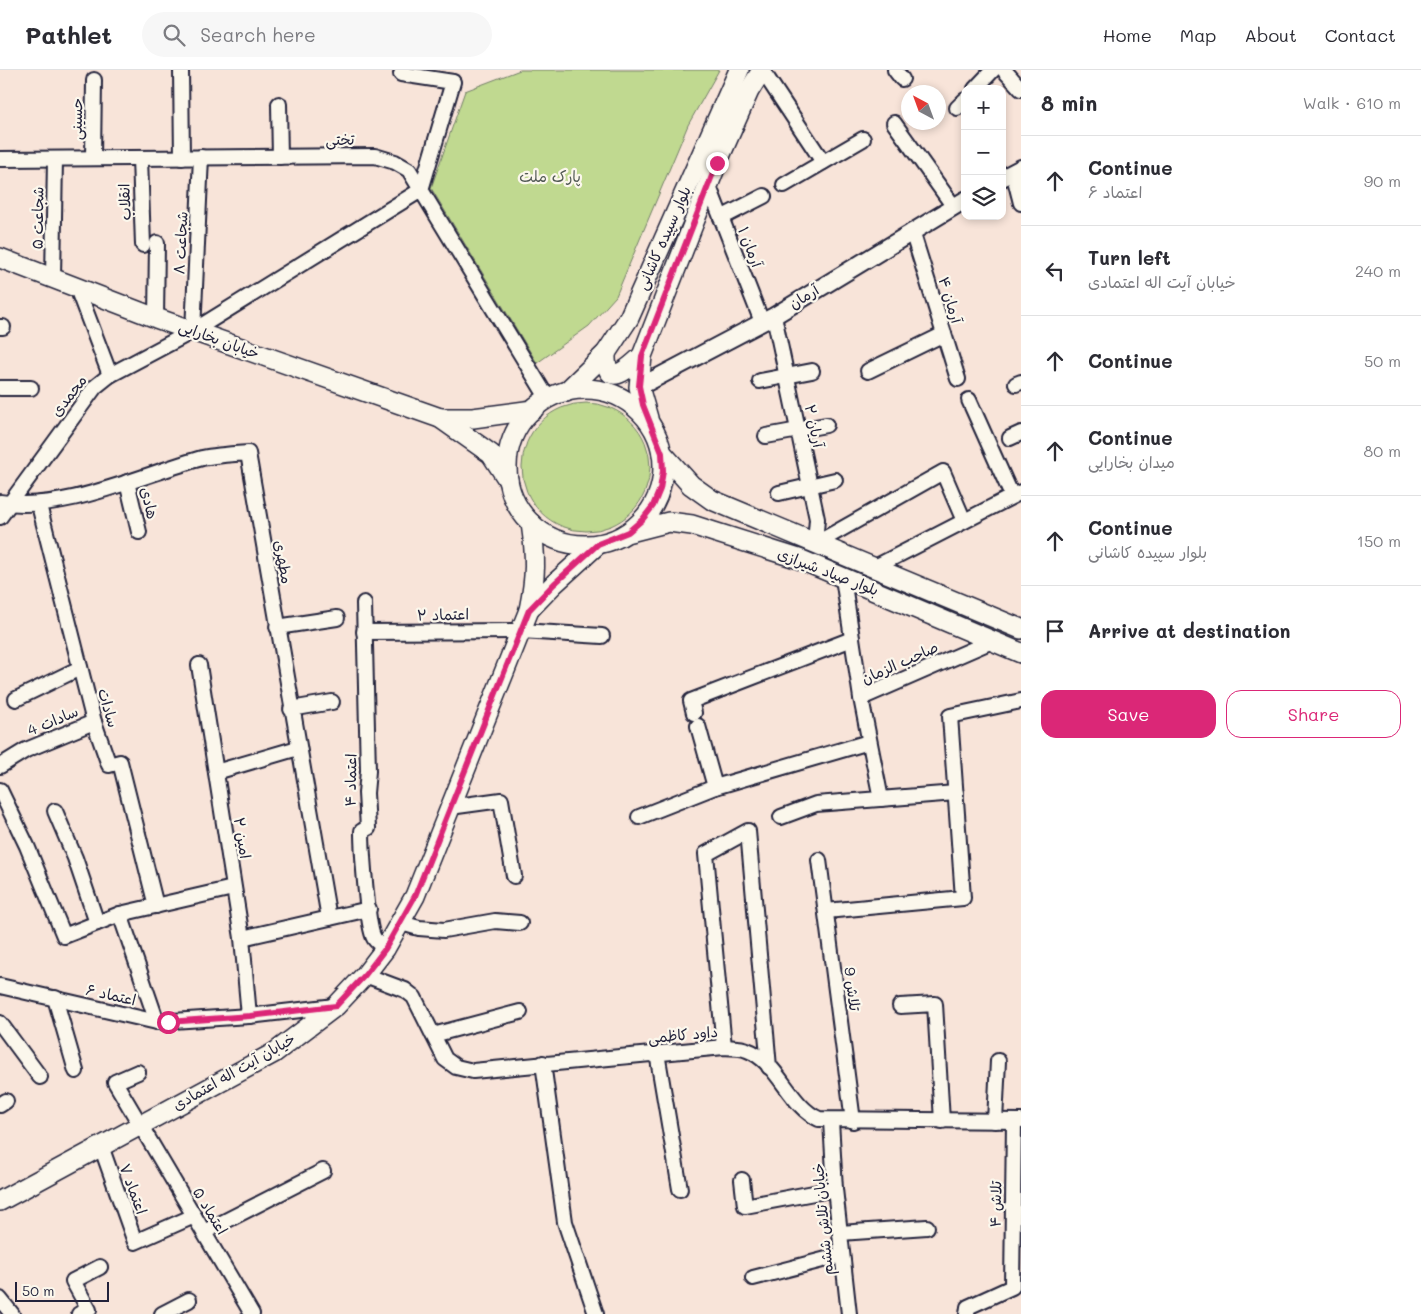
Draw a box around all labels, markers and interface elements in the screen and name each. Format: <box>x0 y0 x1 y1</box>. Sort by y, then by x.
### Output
search box <box>142 12 492 57</box>
text: Pathlet <box>25 19 112 50</box>
icon: search <box>160 21 188 49</box>
text: Search here <box>200 22 316 47</box>
text: Home <box>1103 23 1152 47</box>
text: Map <box>1180 23 1216 47</box>
text: About <box>1244 23 1297 47</box>
text: Contact <box>1325 23 1396 47</box>
north arrow <box>901 85 946 130</box>
map controls <box>961 85 1006 220</box>
button: + <box>961 85 1006 130</box>
text: 8 min <box>1041 89 1097 116</box>
text: Walk · 610 m <box>1303 92 1401 113</box>
street label: حسینی <box>66 98 87 140</box>
street label: تختی <box>325 129 355 150</box>
button: − <box>961 130 1006 175</box>
route end <box>706 152 729 175</box>
text: Continue <box>1088 155 1173 180</box>
park label: پارک ملت <box>519 166 581 187</box>
icon: ahead <box>1041 167 1069 195</box>
text: 90 m <box>1364 170 1401 191</box>
button: layers <box>961 175 1006 220</box>
text: اعتماد ۶ <box>1088 181 1142 202</box>
street label: بلوار سپیده کاشانی <box>631 182 696 293</box>
street label: انقلاب <box>113 183 135 221</box>
street label: شجاعت ۵ <box>26 186 48 250</box>
street label: شجاعت ۸ <box>168 211 192 275</box>
street label: آرمان ۱ <box>734 224 768 271</box>
text: Turn left <box>1088 245 1171 270</box>
icon: left <box>1041 257 1069 285</box>
text: 240 m <box>1355 260 1401 281</box>
text: خیابان آیت اله اعتمادی <box>1088 271 1236 292</box>
street label: آرمان ۴ <box>934 274 968 327</box>
street label: آرمان <box>785 279 823 313</box>
street label: خیابان بخارایی <box>176 315 262 364</box>
icon: ahead <box>1041 347 1069 375</box>
text: Continue <box>1088 348 1173 373</box>
text: 50 m <box>1364 350 1401 371</box>
street label: محمدی <box>46 370 91 420</box>
street label: آریان ۲ <box>801 403 830 450</box>
text: Continue <box>1088 425 1173 450</box>
icon: ahead <box>1041 437 1069 465</box>
text: 80 m <box>1364 440 1401 461</box>
text: میدان بخارایی <box>1088 451 1175 472</box>
street label: هادی <box>137 485 163 521</box>
text: Continue <box>1088 515 1173 540</box>
icon: ahead <box>1041 527 1069 555</box>
text: 150 m <box>1357 530 1401 551</box>
street label: مطهری <box>270 538 298 585</box>
text: بلوار سپیده کاشانی <box>1088 541 1207 562</box>
street label: بلوار صیاد شیرازی <box>775 543 882 600</box>
street label: اعتماد ۲ <box>417 604 469 624</box>
icon: arrive <box>1041 617 1069 645</box>
text: Arrive at destination <box>1088 618 1291 643</box>
street label: صاحب الزمان <box>858 636 941 688</box>
street label: سادات <box>94 686 124 730</box>
button: Save <box>1041 690 1216 738</box>
button: Share <box>1226 690 1401 738</box>
street label: سادات 4 <box>24 700 81 740</box>
street label: اعتماد ۴ <box>340 753 360 807</box>
street label: امین ۲ <box>230 816 256 860</box>
street label: تلاش 9 <box>840 966 866 1013</box>
street label: اعتماد ۶ <box>84 979 138 1010</box>
route start <box>157 1011 180 1034</box>
street label: داود کاظمی <box>647 1021 719 1048</box>
street label: خیابان آیت اله اعتمادی <box>169 1028 298 1114</box>
street label: اعتماد ۷ <box>116 1161 152 1217</box>
street label: خیابان تلاش ششم <box>807 1162 840 1276</box>
street label: تلاش ۴ <box>985 1180 1005 1227</box>
street label: اعتماد ۵ <box>189 1183 233 1238</box>
scale bar <box>15 1279 109 1302</box>
text: 50 m <box>22 1281 54 1300</box>

